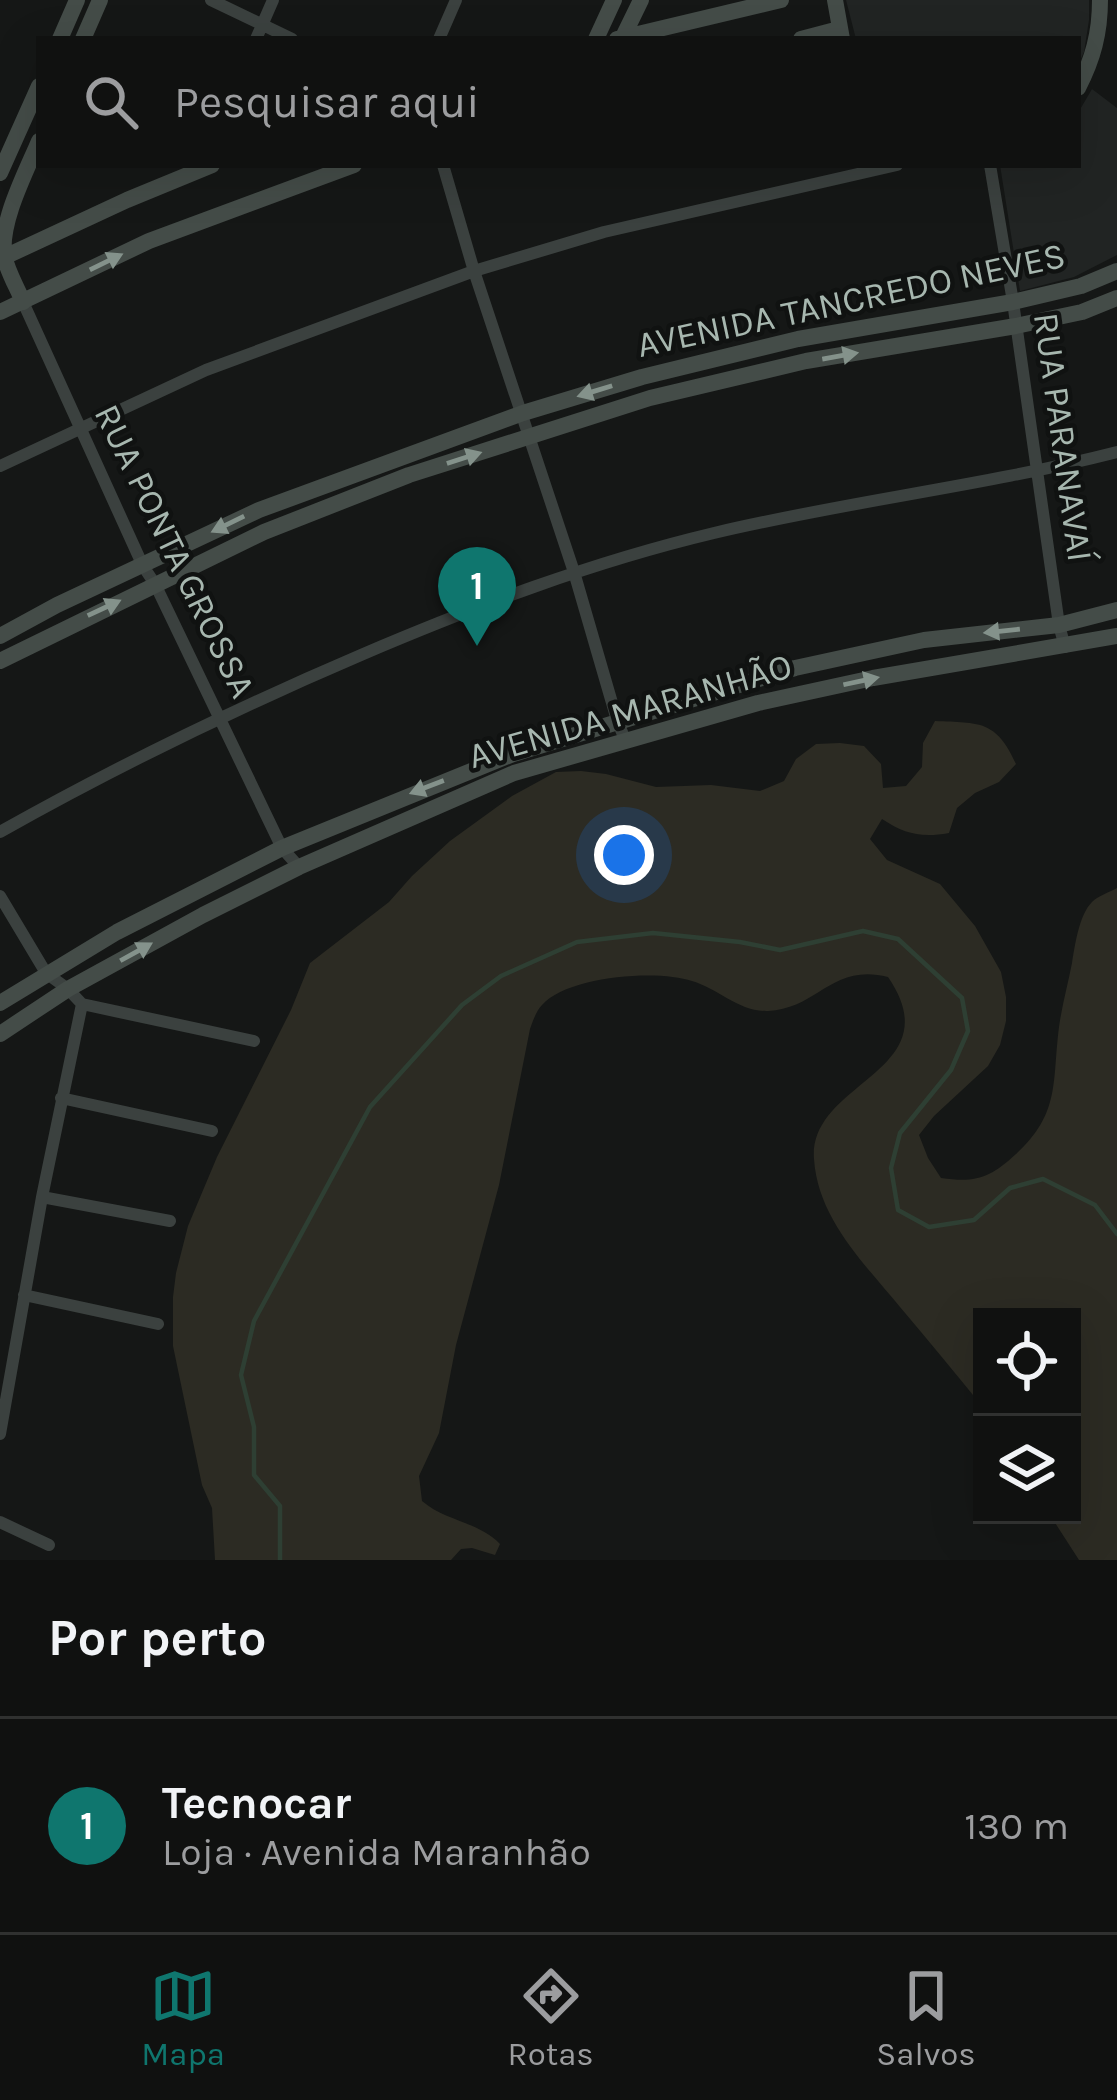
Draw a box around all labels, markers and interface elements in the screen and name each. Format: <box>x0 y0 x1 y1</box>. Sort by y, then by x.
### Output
search box <box>36 36 1081 168</box>
icon: search <box>78 69 144 135</box>
text: Pesquisar aqui <box>174 76 480 128</box>
street label: AVENIDA TANCREDO NEVES <box>633 234 1069 366</box>
one-way arrow <box>89 252 124 272</box>
street label: RUA PARANAVAÍ <box>1025 310 1102 565</box>
one-way arrow <box>821 346 859 364</box>
one-way arrow <box>576 383 613 401</box>
street label: RUA PONTA GROSSA <box>86 398 264 704</box>
one-way arrow <box>446 448 483 466</box>
one-way arrow <box>211 514 246 534</box>
pin: 1 <box>438 547 516 646</box>
one-way arrow <box>87 598 122 618</box>
one-way arrow <box>983 622 1020 641</box>
street label: AVENIDA MARANHÃO <box>464 645 796 777</box>
one-way arrow <box>843 671 880 690</box>
one-way arrow <box>409 778 445 797</box>
your location <box>594 825 654 885</box>
one-way arrow <box>119 942 153 963</box>
map controls <box>973 1308 1081 1524</box>
button: locate <box>973 1308 1081 1416</box>
button: layers <box>973 1416 1081 1524</box>
text: Por perto <box>48 1608 267 1668</box>
text: Tecnocar <box>162 1777 351 1829</box>
text: 1 <box>80 1803 94 1849</box>
text: 130 m <box>964 1803 1069 1849</box>
text: Loja · Avenida Maranhão <box>162 1829 591 1875</box>
tab: Mapa <box>141 1963 225 2073</box>
tab: Rotas <box>508 1963 594 2073</box>
tab: Salvos <box>876 1963 976 2073</box>

